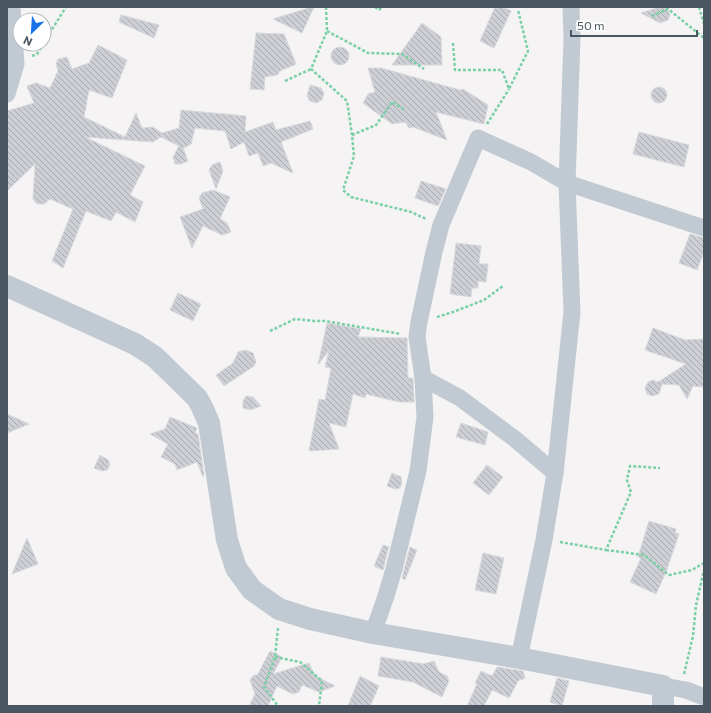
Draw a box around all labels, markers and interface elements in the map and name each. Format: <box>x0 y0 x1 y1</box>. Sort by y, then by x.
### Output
north arrow <box>12 12 52 52</box>
scale bar <box>571 12 697 38</box>
text: 50 m <box>577 18 605 32</box>
text: N <box>21 34 34 49</box>

